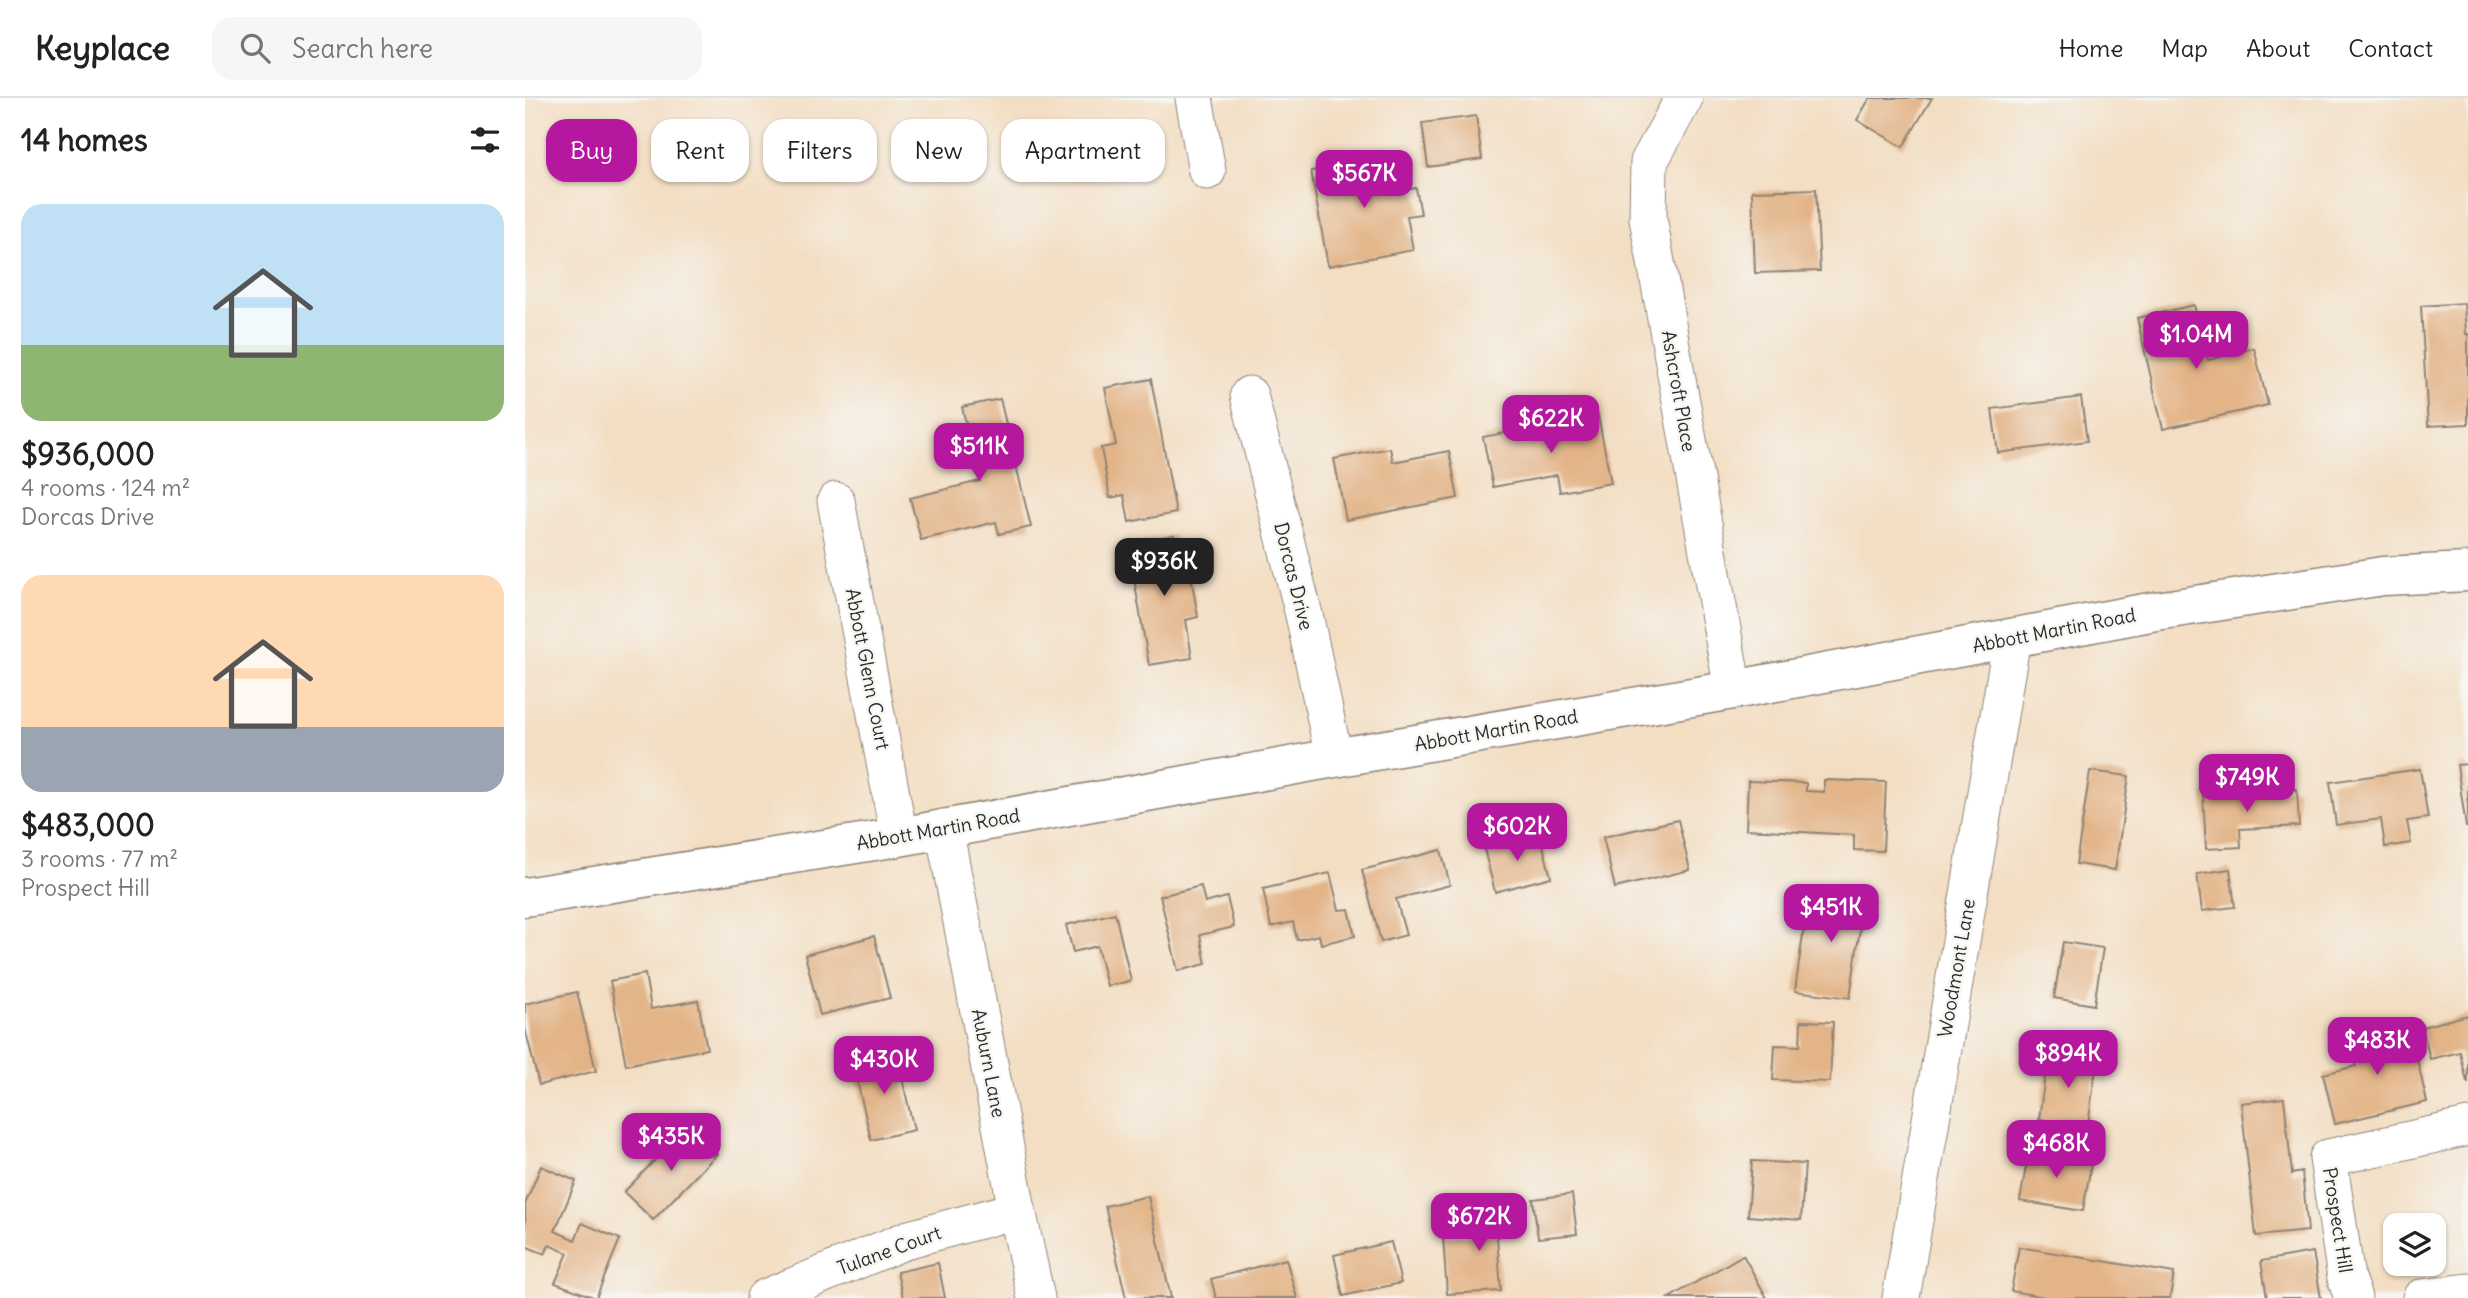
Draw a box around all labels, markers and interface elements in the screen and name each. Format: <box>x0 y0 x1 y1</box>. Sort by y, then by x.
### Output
search box <box>212 17 702 80</box>
text: Keyplace <box>35 27 170 69</box>
icon: search <box>236 29 274 67</box>
text: Search here <box>292 32 433 65</box>
text: Home <box>2059 33 2123 63</box>
text: Map <box>2161 33 2208 63</box>
text: About <box>2246 33 2310 63</box>
text: Contact <box>2348 33 2433 63</box>
chip: Buy <box>546 119 637 182</box>
chip: Rent <box>651 119 749 182</box>
chip: Filters <box>763 119 877 182</box>
chip: New <box>891 119 987 182</box>
chip: Apartment <box>1001 119 1165 182</box>
text: 14 homes <box>21 121 148 159</box>
icon: filters <box>466 121 504 159</box>
pin: $567K <box>1315 150 1413 210</box>
text: $567K <box>1332 158 1396 187</box>
icon: home <box>200 250 326 376</box>
pin: $1.04M <box>2139 312 2253 371</box>
text: $1.04M <box>2159 319 2233 348</box>
street label: Ashcroft Place <box>1657 328 1701 454</box>
pin: $622K <box>1502 396 1600 455</box>
text: $622K <box>1518 403 1584 432</box>
pin: $511K <box>930 424 1028 483</box>
text: $511K <box>950 431 1008 460</box>
text: $936,000 <box>21 435 155 473</box>
text: 4 rooms · 124 m² <box>21 473 190 502</box>
text: Dorcas Drive <box>21 502 154 531</box>
street label: Dorcas Drive <box>1269 520 1319 632</box>
pin: $936K <box>1115 538 1213 598</box>
text: $936K <box>1131 546 1197 575</box>
street label: Abbott Glenn Court <box>841 586 895 752</box>
street label: Abbott Martin Road <box>1970 602 2138 658</box>
icon: home <box>200 621 326 747</box>
street label: Abbott Martin Road <box>1412 704 1580 756</box>
pin: $749K <box>2198 754 2296 814</box>
text: $749K <box>2215 762 2279 791</box>
street label: Abbott Martin Road <box>854 803 1022 855</box>
pin: $602K <box>1468 804 1566 863</box>
text: $483,000 <box>21 806 155 844</box>
text: $602K <box>1483 811 1551 840</box>
text: 3 rooms · 77 m² <box>21 844 178 873</box>
text: Prospect Hill <box>21 873 150 902</box>
pin: $451K <box>1782 884 1880 944</box>
text: $451K <box>1800 892 1862 921</box>
street label: Woodmont Lane <box>1932 897 1980 1039</box>
street label: Auburn Lane <box>967 1006 1011 1120</box>
pin: $483K <box>2328 1018 2426 1077</box>
text: $483K <box>2344 1025 2410 1054</box>
pin: $894K <box>2019 1030 2117 1090</box>
pin: $430K <box>835 1037 933 1096</box>
text: $894K <box>2035 1038 2101 1067</box>
text: $430K <box>850 1044 918 1073</box>
pin: $435K <box>622 1114 720 1173</box>
text: $435K <box>638 1121 704 1150</box>
pin: $468K <box>2007 1121 2105 1180</box>
text: $468K <box>2023 1128 2089 1157</box>
street label: Prospect Hill <box>2318 1166 2358 1274</box>
pin: $672K <box>1430 1194 1528 1253</box>
text: $672K <box>1447 1201 1511 1230</box>
map controls <box>2383 1213 2446 1276</box>
button: layers <box>2383 1213 2446 1276</box>
street label: Tulane Court <box>834 1220 944 1280</box>

